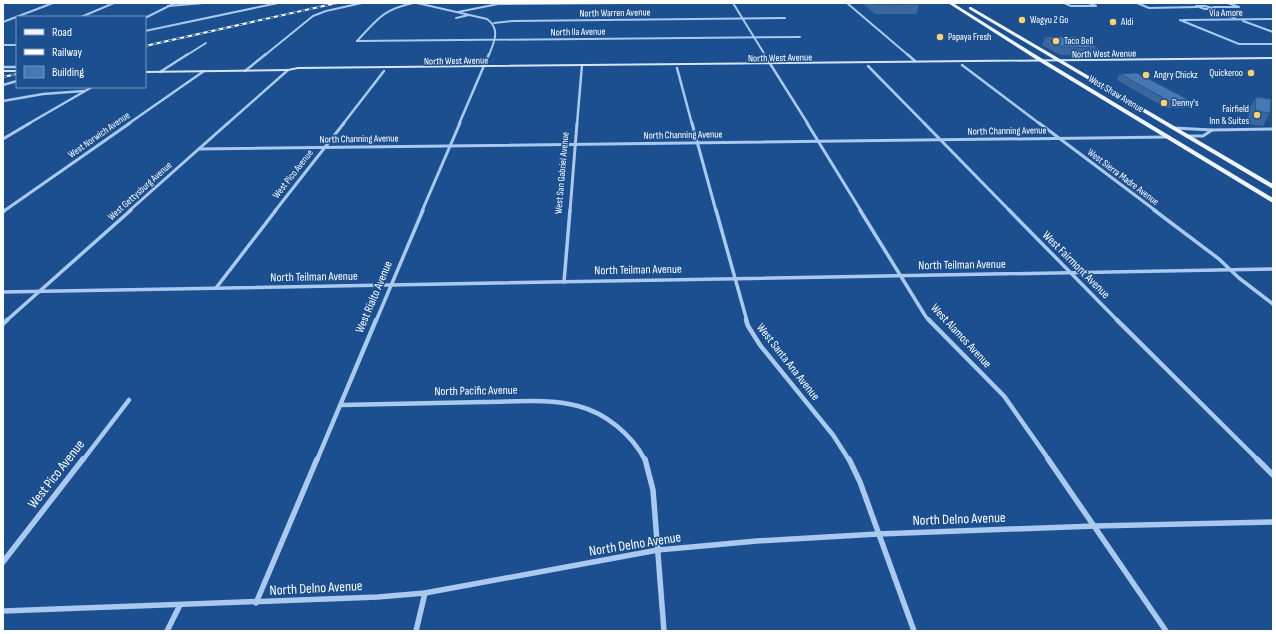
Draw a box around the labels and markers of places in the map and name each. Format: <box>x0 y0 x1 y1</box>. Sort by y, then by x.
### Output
place label: Wagyu 2 Go <box>1030 14 1068 26</box>
marker: Wagyu 2 Go <box>1017 15 1027 25</box>
place label: Aldi <box>1120 16 1133 28</box>
marker: Aldi <box>1108 17 1118 27</box>
place label: Papaya Fresh <box>948 31 991 43</box>
marker: Papaya Fresh <box>935 32 945 42</box>
place label: Taco Bell <box>1064 35 1093 47</box>
marker: Taco Bell <box>1051 36 1061 46</box>
place label: Quickeroo <box>1209 67 1243 79</box>
marker: Quickeroo <box>1246 68 1256 78</box>
place label: Angry Chickz <box>1153 69 1198 81</box>
marker: Angry Chickz <box>1141 70 1151 80</box>
place label: Denny's <box>1172 97 1199 109</box>
marker: Denny's <box>1159 98 1169 108</box>
place label: Fairfield Inn & Suites <box>1209 103 1249 127</box>
marker: Fairfield Inn & Suites <box>1252 110 1262 120</box>

